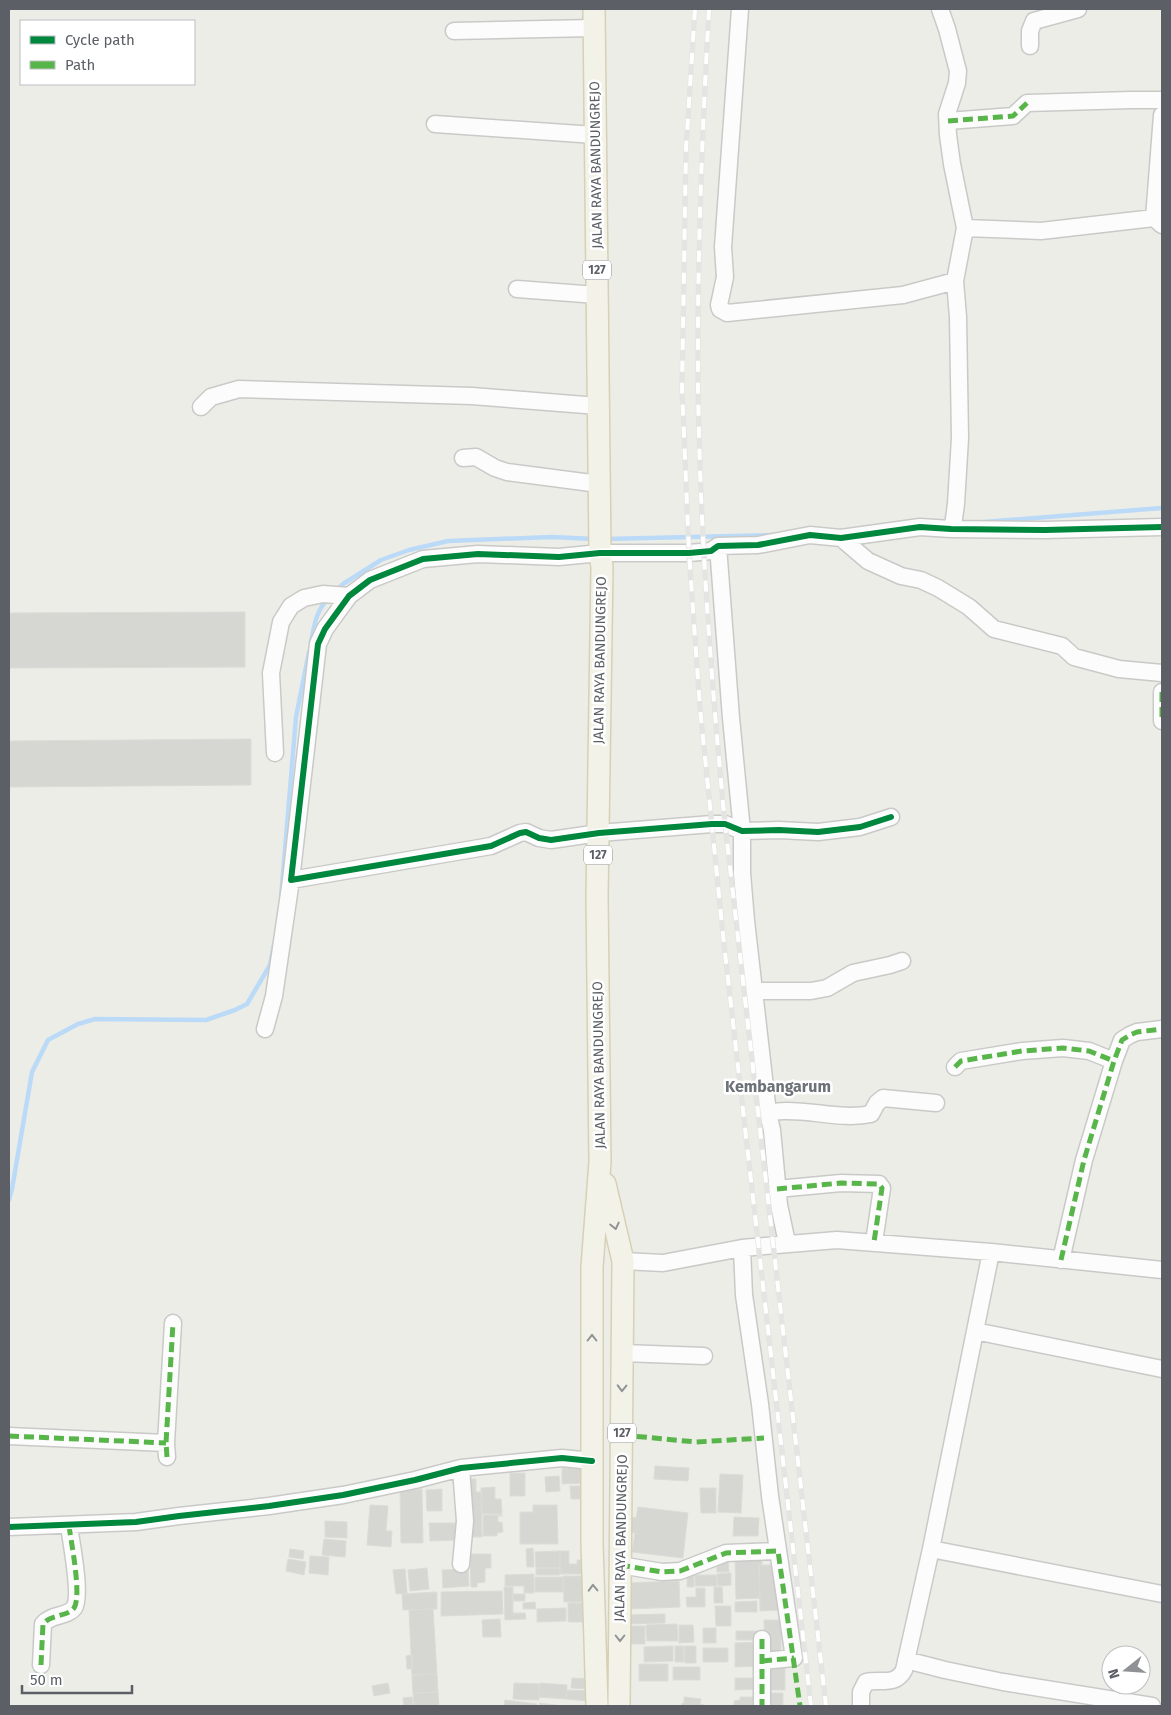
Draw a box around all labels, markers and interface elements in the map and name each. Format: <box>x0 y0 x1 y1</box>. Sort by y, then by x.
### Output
legend <box>20 20 195 85</box>
text: Cycle path <box>65 31 135 49</box>
text: Path <box>65 56 95 74</box>
street label: JALAN RAYA BANDUNGREJO <box>586 81 606 249</box>
road number: 127 <box>583 260 611 280</box>
street label: JALAN RAYA BANDUNGREJO <box>590 576 610 744</box>
road number: 127 <box>584 846 612 864</box>
street label: JALAN RAYA BANDUNGREJO <box>589 981 609 1149</box>
district label: Kembangarum <box>725 1077 831 1096</box>
one-way arrow <box>609 1222 620 1231</box>
one-way arrow <box>587 1333 597 1341</box>
one-way arrow <box>617 1384 627 1392</box>
road number: 127 <box>608 1424 636 1442</box>
street label: JALAN RAYA BANDUNGREJO <box>611 1454 631 1622</box>
one-way arrow <box>588 1583 599 1591</box>
one-way arrow <box>615 1634 625 1642</box>
north arrow <box>1101 1645 1151 1695</box>
scale bar <box>22 1662 132 1694</box>
text: N <box>1105 1667 1124 1681</box>
text: 50 m <box>30 1671 63 1689</box>

